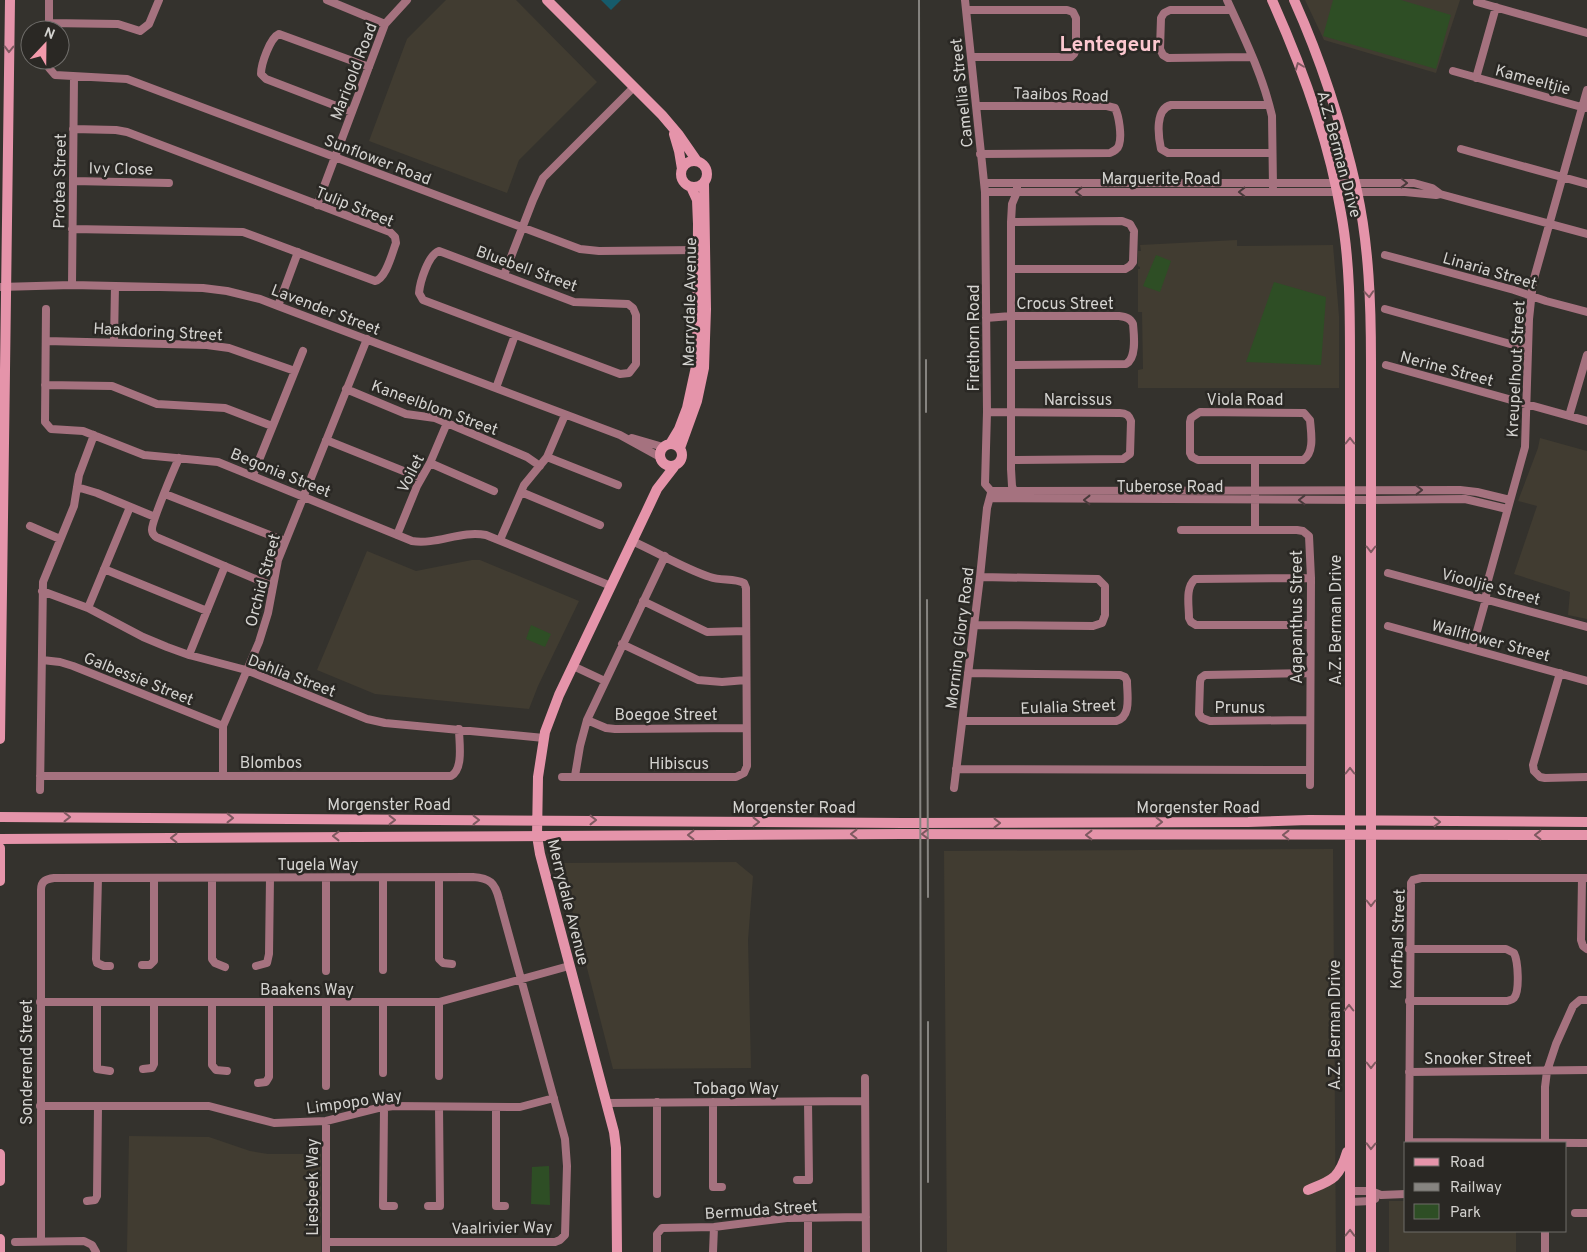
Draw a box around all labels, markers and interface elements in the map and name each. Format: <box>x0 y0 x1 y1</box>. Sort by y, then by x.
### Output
north arrow <box>20 20 70 70</box>
street label: Marigold Road <box>327 20 383 123</box>
text: N <box>41 25 57 44</box>
district label: Lentegeur <box>1060 32 1161 59</box>
street label: Camellia Street <box>947 37 979 149</box>
one-way arrow <box>4 45 14 53</box>
street label: Kameeltjie <box>1493 61 1572 101</box>
one-way arrow <box>1295 62 1306 71</box>
street label: Taaibos Road <box>1013 84 1109 108</box>
street label: A.Z. Berman Drive <box>1311 89 1365 220</box>
street label: Sunflower Road <box>321 131 434 190</box>
street label: Protea Street <box>50 133 72 229</box>
street label: Ivy Close <box>88 159 153 181</box>
street label: Marguerite Road <box>1101 170 1221 190</box>
one-way arrow <box>1401 178 1409 188</box>
street label: Tulip Street <box>312 183 396 233</box>
one-way arrow <box>1075 187 1082 197</box>
one-way arrow <box>1237 187 1245 197</box>
street label: Merrydale Avenue <box>680 237 702 367</box>
street label: Bluebell Street <box>473 242 580 297</box>
street label: Linaria Street <box>1440 249 1539 295</box>
street label: Lavender Street <box>268 281 383 341</box>
street label: Firethorn Road <box>965 284 985 392</box>
one-way arrow <box>1364 290 1375 298</box>
street label: Crocus Street <box>1016 295 1114 315</box>
street label: Kreupelhout Street <box>1503 300 1531 438</box>
street label: Haakdoring Street <box>93 320 223 346</box>
street label: Nerine Street <box>1398 348 1495 392</box>
street label: Kaneelblom Street <box>368 377 500 441</box>
street label: Narcissus <box>1044 391 1112 411</box>
street label: Viola Road <box>1207 391 1283 411</box>
one-way arrow <box>1345 436 1355 444</box>
street label: Begonia Street <box>227 445 333 503</box>
street label: Voilet <box>394 451 430 497</box>
street label: Tuberose Road <box>1116 478 1224 498</box>
one-way arrow <box>1416 485 1424 495</box>
one-way arrow <box>1083 494 1091 505</box>
one-way arrow <box>1298 495 1306 505</box>
street label: Orchid Street <box>242 532 286 629</box>
one-way arrow <box>1366 546 1376 553</box>
street label: Agapanthus Street <box>1288 550 1308 684</box>
street label: A.Z. Berman Drive <box>1327 555 1347 685</box>
street label: Viooljie Street <box>1439 565 1542 611</box>
street label: Morning Glory Road <box>942 566 980 710</box>
street label: Wallflower Street <box>1429 616 1552 667</box>
street label: Galbessie Street <box>80 649 196 711</box>
street label: Dahlia Street <box>245 651 338 703</box>
street label: Eulalia Street <box>1020 696 1116 720</box>
street label: Prunus <box>1215 699 1265 719</box>
street label: Boegoe Street <box>614 706 718 726</box>
street label: Blombos <box>240 754 302 774</box>
street label: Hibiscus <box>649 755 709 775</box>
one-way arrow <box>1345 767 1355 775</box>
street label: Morgenster Road <box>327 796 451 816</box>
street label: Morgenster Road <box>732 799 856 819</box>
street label: Morgenster Road <box>1136 799 1260 819</box>
one-way arrow <box>64 812 72 822</box>
one-way arrow <box>226 813 234 823</box>
one-way arrow <box>389 815 397 825</box>
one-way arrow <box>472 815 480 825</box>
one-way arrow <box>590 815 598 825</box>
one-way arrow <box>752 817 760 827</box>
one-way arrow <box>1156 817 1164 827</box>
one-way arrow <box>1434 817 1441 827</box>
one-way arrow <box>994 818 1001 828</box>
one-way arrow <box>849 829 857 839</box>
one-way arrow <box>921 829 928 839</box>
one-way arrow <box>687 830 694 840</box>
one-way arrow <box>1084 830 1092 840</box>
one-way arrow <box>1281 830 1289 840</box>
one-way arrow <box>1534 830 1542 841</box>
one-way arrow <box>332 831 340 841</box>
one-way arrow <box>169 833 177 843</box>
street label: Merrydale Avenue <box>542 837 592 968</box>
street label: Tugela Way <box>277 856 359 876</box>
street label: Korfbal Street <box>1387 889 1411 990</box>
one-way arrow <box>1366 899 1376 907</box>
street label: A.Z. Berman Drive <box>1326 960 1346 1090</box>
street label: Baakens Way <box>260 981 354 1001</box>
street label: Sonderend Street <box>18 999 38 1125</box>
one-way arrow <box>1344 1003 1354 1011</box>
street label: Snooker Street <box>1424 1050 1532 1070</box>
one-way arrow <box>1366 1062 1376 1069</box>
street label: Tobago Way <box>693 1080 779 1100</box>
street label: Limpopo Way <box>305 1086 403 1120</box>
street label: Liesbeek Way <box>304 1138 324 1236</box>
one-way arrow <box>1365 1142 1376 1150</box>
legend <box>1404 1142 1567 1232</box>
text: Road <box>1450 1154 1485 1173</box>
text: Railway <box>1450 1179 1502 1198</box>
street label: Bermuda Street <box>704 1197 818 1225</box>
text: Park <box>1450 1204 1481 1223</box>
street label: Vaalrivier Way <box>451 1218 553 1240</box>
one-way arrow <box>1345 1229 1355 1236</box>

